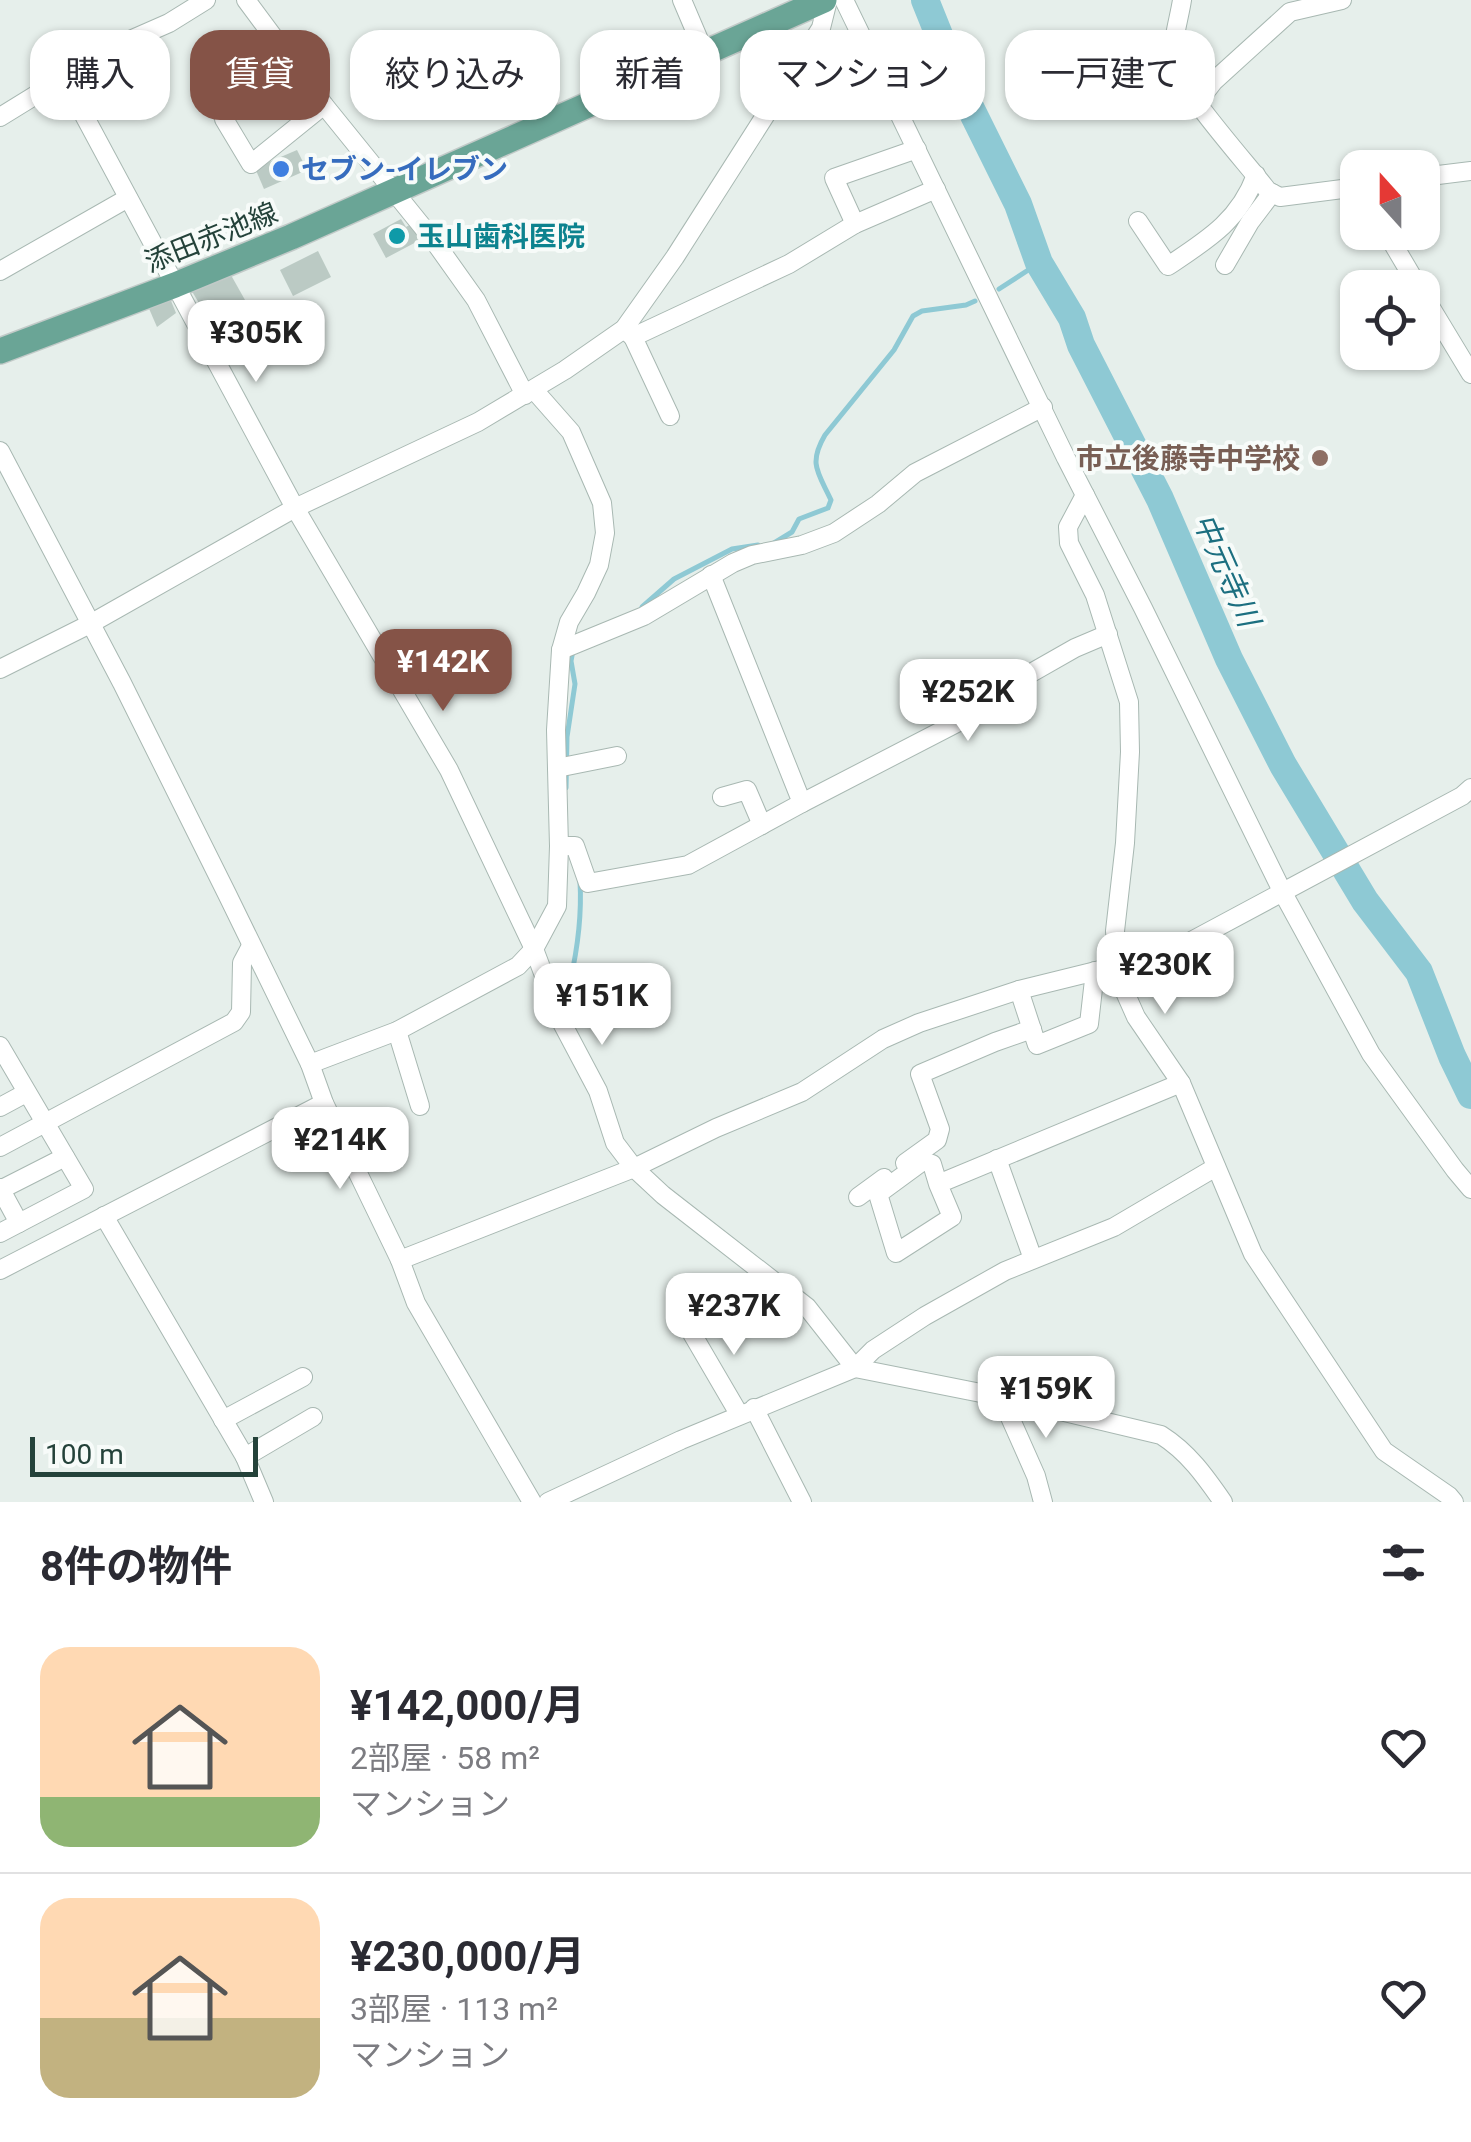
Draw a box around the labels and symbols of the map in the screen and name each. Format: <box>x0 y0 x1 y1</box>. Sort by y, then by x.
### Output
north arrow <box>1340 150 1440 250</box>
place label: セブン-イレブン <box>301 153 508 186</box>
marker: セブン-イレブン <box>270 158 292 180</box>
street label: 添田赤池線 <box>140 196 282 279</box>
place label: 玉山歯科医院 <box>417 220 585 253</box>
marker: 玉山歯科医院 <box>386 225 408 247</box>
pin: ¥305K <box>186 300 326 385</box>
place label: 市立後藤寺中学校 <box>1076 442 1300 475</box>
marker: 市立後藤寺中学校 <box>1309 447 1331 469</box>
water label: 中元寺川 <box>1186 508 1268 634</box>
pin: ¥142K <box>373 629 513 714</box>
pin: ¥252K <box>898 659 1038 744</box>
pin: ¥230K <box>1095 932 1235 1017</box>
pin: ¥151K <box>532 963 672 1048</box>
pin: ¥214K <box>270 1107 410 1192</box>
pin: ¥237K <box>664 1273 804 1358</box>
pin: ¥159K <box>976 1356 1116 1441</box>
scale bar <box>30 1432 258 1476</box>

